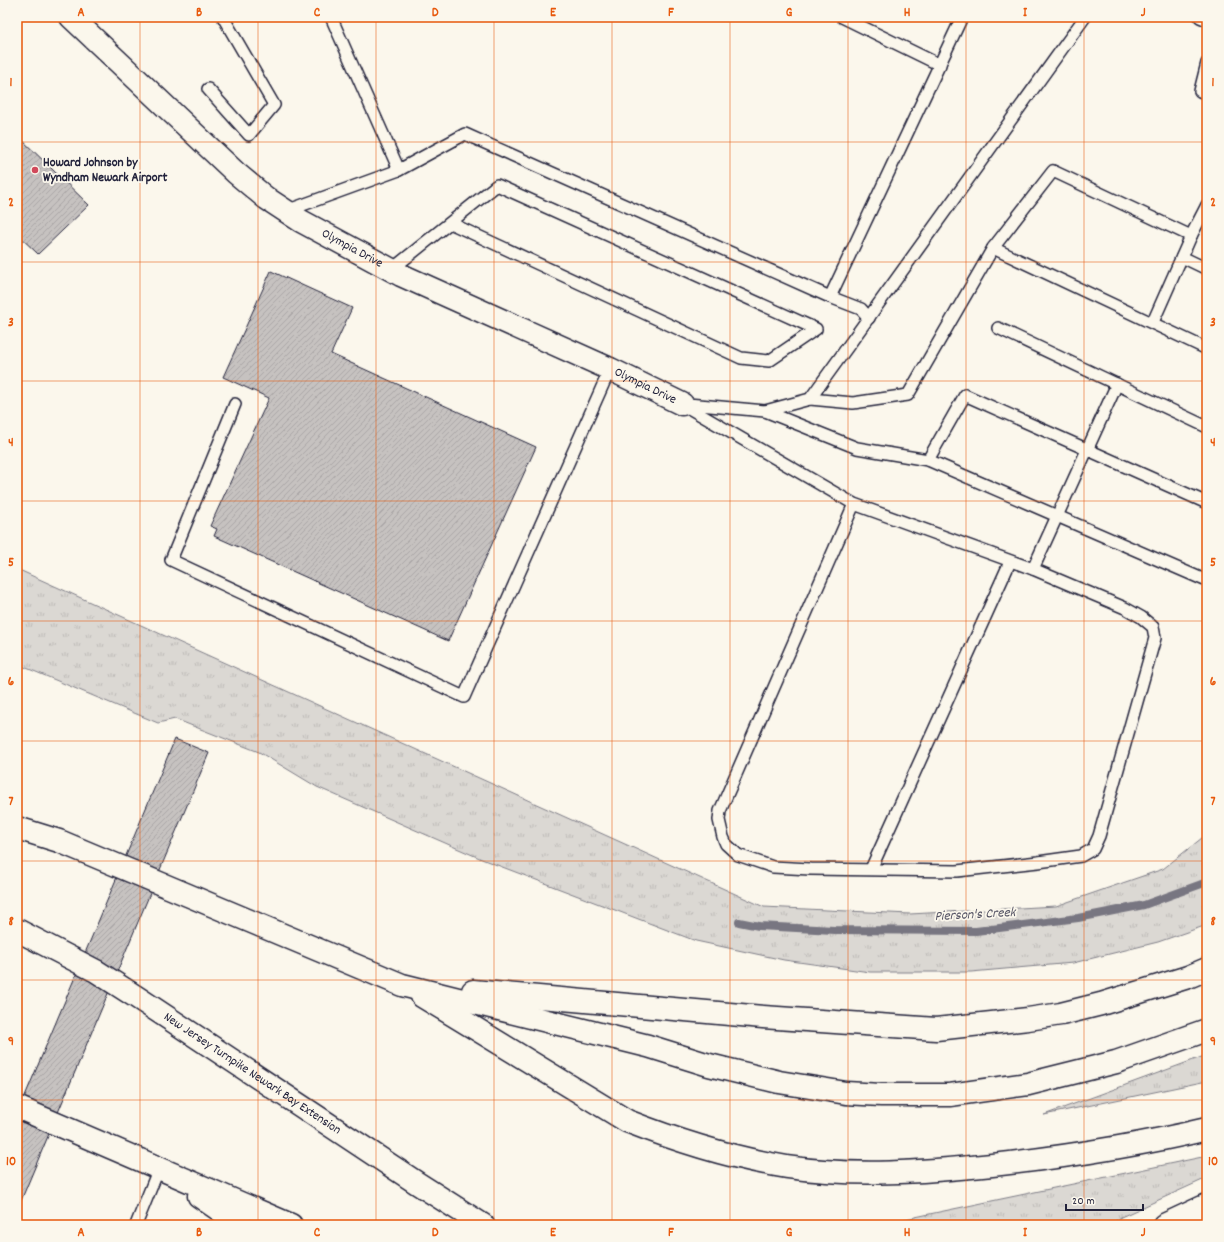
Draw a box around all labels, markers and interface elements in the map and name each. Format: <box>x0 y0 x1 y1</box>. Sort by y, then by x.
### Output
text: A <box>77 4 85 23</box>
text: B <box>196 4 202 23</box>
text: C <box>314 4 321 23</box>
text: D <box>432 4 439 23</box>
text: E <box>550 4 557 23</box>
text: F <box>668 4 674 23</box>
text: G <box>786 4 793 23</box>
text: H <box>904 4 911 23</box>
text: I <box>1023 4 1028 23</box>
text: J <box>1141 4 1146 23</box>
text: 1 <box>10 74 13 93</box>
text: 1 <box>1212 74 1215 93</box>
place label: Howard Johnson by Wyndham Newark Airport <box>43 154 167 188</box>
marker: Howard Johnson by Wyndham Newark Airport <box>30 165 40 175</box>
text: 2 <box>8 194 14 213</box>
text: 2 <box>1210 194 1216 213</box>
street label: Olympia Drive <box>318 224 386 273</box>
text: 3 <box>8 314 14 333</box>
text: 3 <box>1210 314 1216 333</box>
street label: Olympia Drive <box>611 363 680 410</box>
text: 4 <box>8 434 14 453</box>
text: 4 <box>1210 434 1216 453</box>
text: 5 <box>8 554 14 573</box>
text: 5 <box>1210 554 1216 573</box>
text: 6 <box>8 673 15 692</box>
text: 6 <box>1210 673 1217 692</box>
text: 7 <box>9 793 14 812</box>
text: 7 <box>1211 793 1216 812</box>
water label: Pierson's Creek <box>934 903 1017 927</box>
text: 8 <box>8 913 14 932</box>
text: 8 <box>1210 913 1216 932</box>
street label: New Jersey Turnpike Newark Bay Extension <box>160 1008 345 1140</box>
text: 9 <box>8 1033 14 1052</box>
text: 9 <box>1210 1033 1216 1052</box>
text: 10 <box>6 1153 16 1172</box>
text: 10 <box>1208 1153 1218 1172</box>
scale bar <box>1066 1186 1143 1212</box>
text: 20 m <box>1072 1193 1095 1210</box>
text: A <box>77 1224 85 1242</box>
text: B <box>196 1224 202 1242</box>
text: C <box>314 1224 321 1242</box>
text: D <box>432 1224 439 1242</box>
text: E <box>550 1224 557 1242</box>
text: F <box>668 1224 674 1242</box>
text: G <box>786 1224 793 1242</box>
text: H <box>904 1224 911 1242</box>
text: I <box>1023 1224 1028 1242</box>
text: J <box>1141 1224 1146 1242</box>

